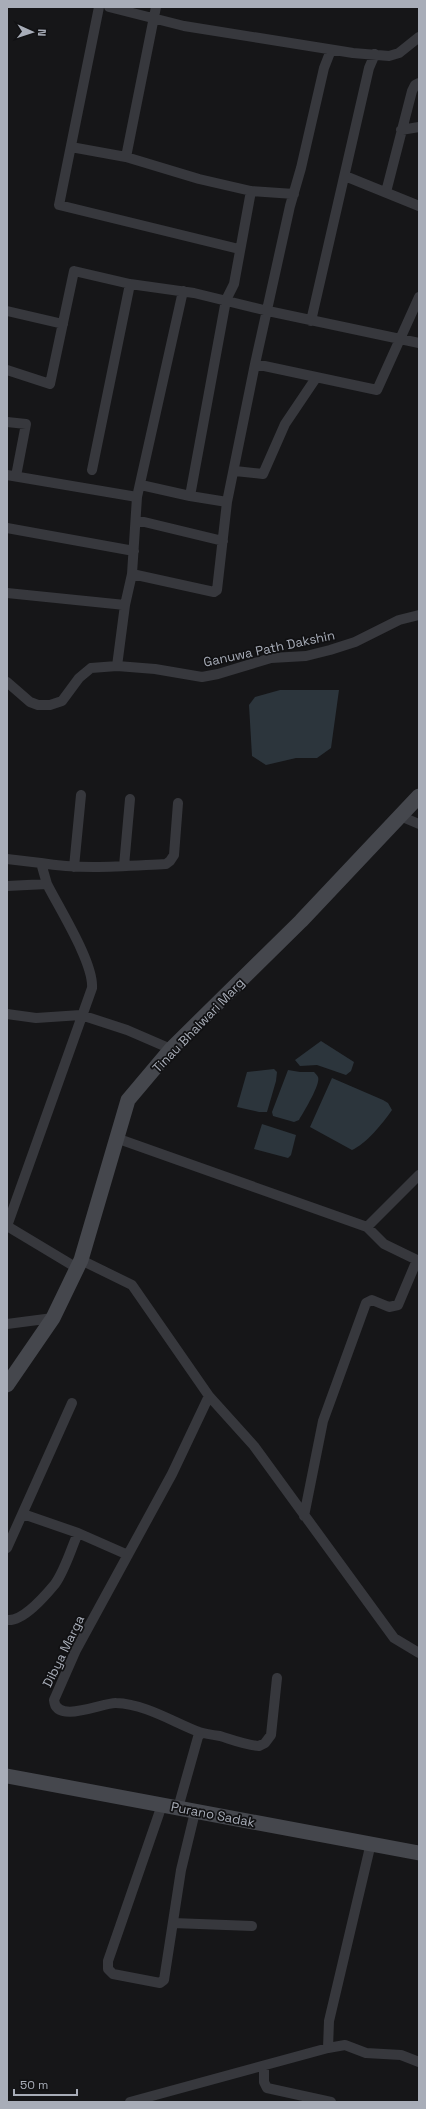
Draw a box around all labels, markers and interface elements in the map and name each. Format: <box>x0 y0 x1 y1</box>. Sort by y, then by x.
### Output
north arrow <box>12 12 52 52</box>
text: N <box>35 28 49 37</box>
street label: Ganuwa Path Dakshin <box>202 626 336 671</box>
street label: Tinau Bhalwari Marg <box>149 974 248 1076</box>
street label: Dibya Marga <box>39 1612 88 1690</box>
street label: Purano Sadak <box>169 1798 256 1831</box>
scale bar <box>14 2071 77 2097</box>
text: 50 m <box>20 2077 48 2093</box>

